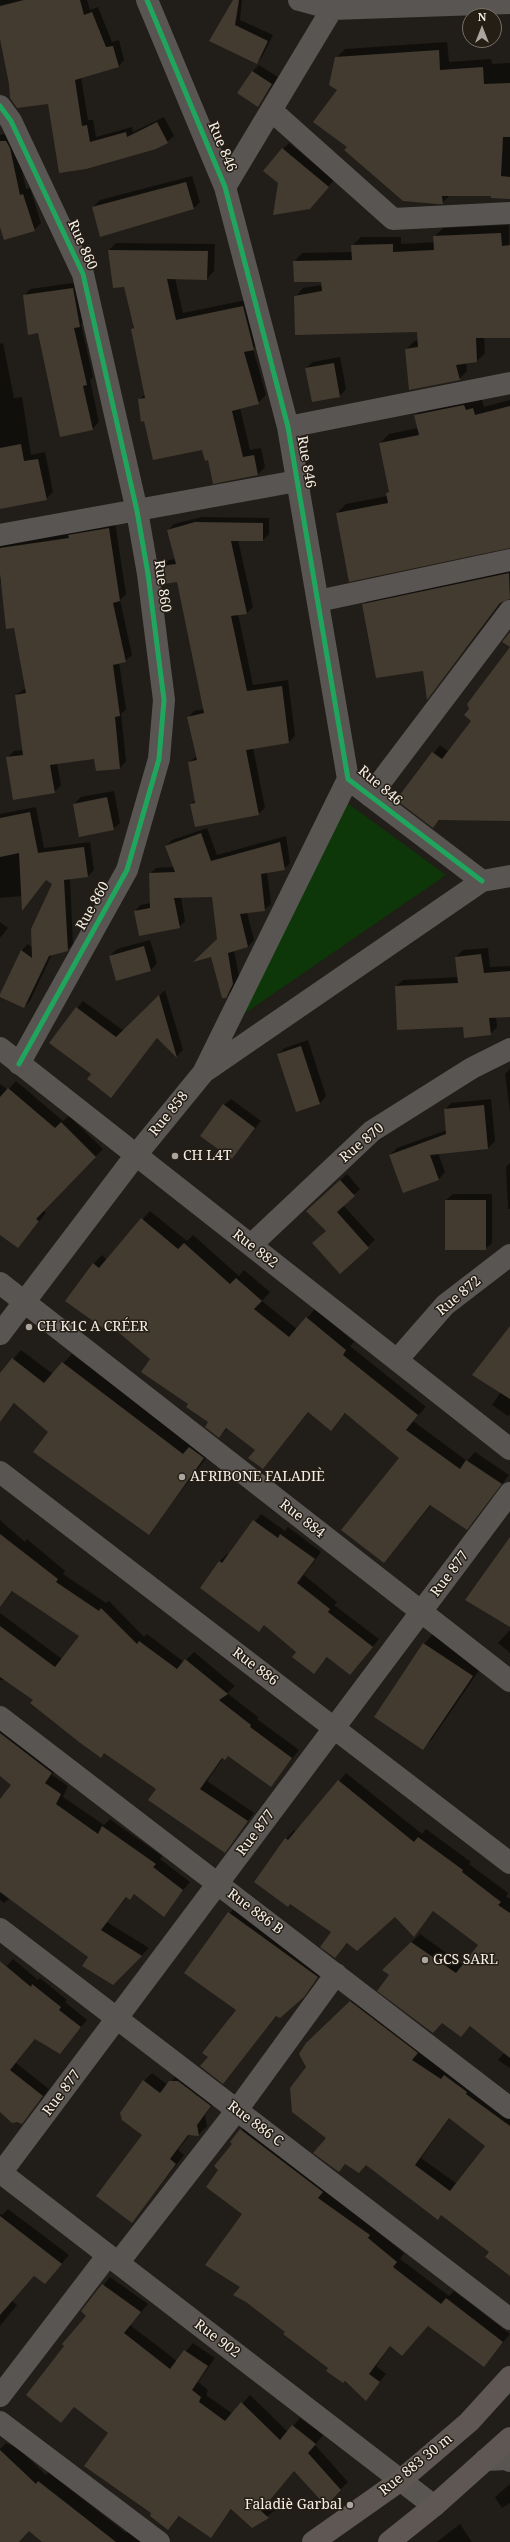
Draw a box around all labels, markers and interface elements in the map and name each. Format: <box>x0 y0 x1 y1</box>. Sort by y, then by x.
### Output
north arrow <box>462 8 502 48</box>
text: N <box>478 9 486 24</box>
street label: Rue 846 <box>204 119 240 175</box>
street label: Rue 860 <box>64 218 100 272</box>
street label: Rue 846 <box>293 435 319 489</box>
street label: Rue 860 <box>150 559 174 613</box>
street label: Rue 846 <box>354 763 406 809</box>
street label: Rue 860 <box>73 879 113 933</box>
street label: Rue 858 <box>146 1088 192 1140</box>
street label: Rue 870 <box>336 1120 388 1166</box>
place label: CH L4T <box>183 1148 231 1164</box>
marker: CH L4T <box>170 1151 180 1161</box>
street label: Rue 882 <box>229 1226 281 1272</box>
street label: Rue 872 <box>433 1273 485 1319</box>
place label: CH K1C A CRÉER <box>37 1319 148 1335</box>
marker: CH K1C A CRÉER <box>24 1322 34 1332</box>
place label: AFRIBONE FALADIÈ <box>190 1469 325 1485</box>
marker: AFRIBONE FALADIÈ <box>177 1472 187 1482</box>
street label: Rue 884 <box>276 1496 328 1542</box>
street label: Rue 877 <box>427 1548 473 1600</box>
street label: Rue 886 <box>229 1644 281 1690</box>
street label: Rue 877 <box>233 1807 279 1859</box>
street label: Rue 886 B <box>224 1886 286 1938</box>
place label: GCS SARL <box>433 1952 498 1968</box>
marker: GCS SARL <box>420 1955 430 1965</box>
street label: Rue 877 <box>39 2067 85 2119</box>
street label: Rue 886 C <box>224 2098 286 2150</box>
street label: Rue 902 <box>191 2316 243 2362</box>
street label: Rue 883 30 m <box>376 2431 456 2499</box>
place label: Faladiè Garbal <box>245 2497 342 2513</box>
marker: Faladiè Garbal <box>345 2500 355 2510</box>

